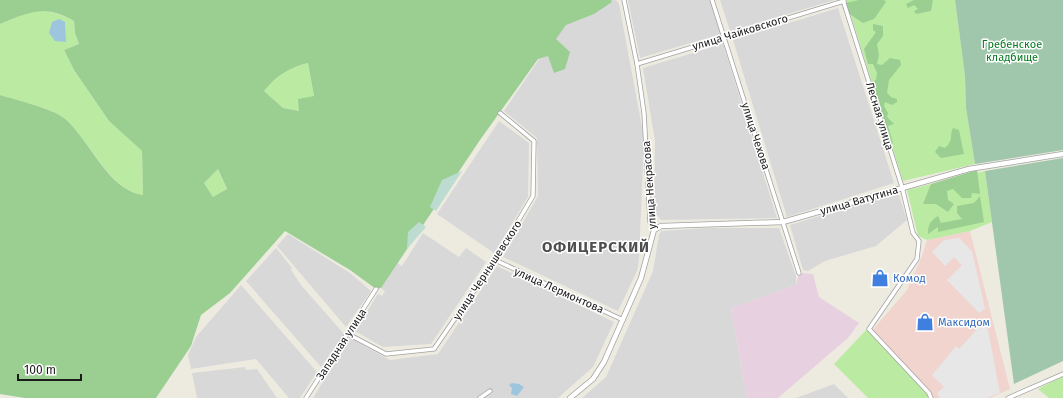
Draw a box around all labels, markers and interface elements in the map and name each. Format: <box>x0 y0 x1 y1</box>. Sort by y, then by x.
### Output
street label: улица Чайковского <box>691 12 789 53</box>
park label: Гребенское кладбище <box>982 38 1042 64</box>
street label: Лесная улица <box>863 80 896 152</box>
street label: улица Чехова <box>739 101 773 171</box>
street label: улица Некрасова <box>640 140 659 230</box>
street label: улица Ватутина <box>819 183 900 218</box>
street label: улица Чернышевского <box>450 218 525 323</box>
district label: ОФИЦЕРСКИЙ <box>542 238 650 256</box>
street label: улица Лермонтова <box>512 265 606 316</box>
shop icon: Комод <box>870 268 890 288</box>
place label: Комод <box>893 272 926 285</box>
street label: Западная улица <box>314 306 369 382</box>
shop icon: Максидом <box>915 312 935 332</box>
place label: Максидом <box>938 316 990 329</box>
scale bar <box>18 356 81 382</box>
text: 100 m <box>24 363 56 377</box>

